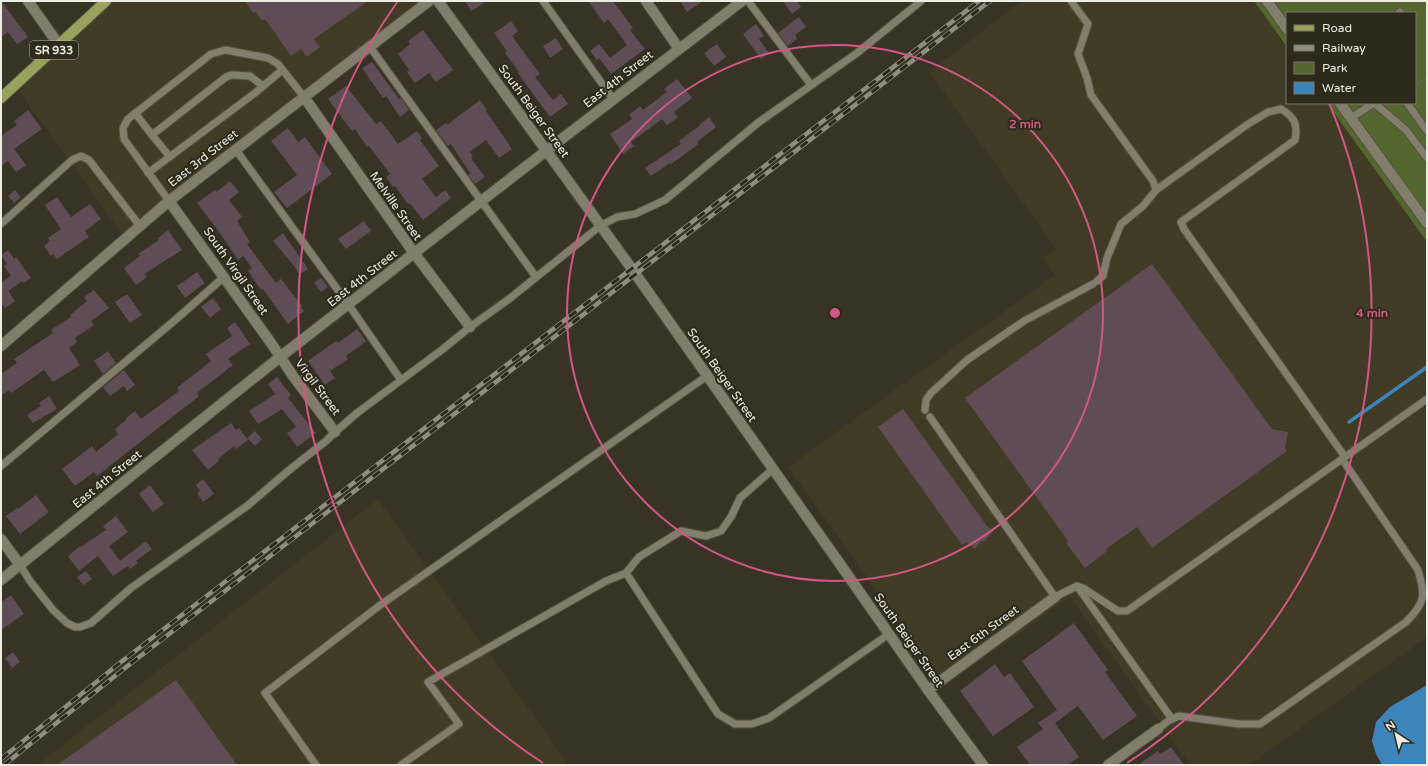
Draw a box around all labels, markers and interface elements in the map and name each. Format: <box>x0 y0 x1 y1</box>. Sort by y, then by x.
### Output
legend <box>1286 12 1416 104</box>
text: Road <box>1322 21 1352 35</box>
road number: SR 933 <box>30 41 78 59</box>
text: Railway <box>1322 41 1366 55</box>
street label: East 4th Street <box>580 47 656 111</box>
text: Park <box>1322 61 1348 75</box>
street label: South Beiger Street <box>496 62 573 161</box>
text: Water <box>1322 81 1357 95</box>
text: 2 min <box>1009 117 1041 131</box>
street label: East 3rd Street <box>165 126 241 190</box>
street label: Melville Street <box>367 169 425 243</box>
street label: South Virgil Street <box>201 225 272 318</box>
street label: East 4th Street <box>324 246 400 310</box>
centre of rings <box>828 306 842 320</box>
text: 4 min <box>1356 306 1388 320</box>
street label: South Beiger Street <box>684 325 760 425</box>
street label: Virgil Street <box>292 356 344 418</box>
street label: East 4th Street <box>70 447 145 511</box>
street label: South Beiger Street <box>871 590 947 690</box>
street label: East 6th Street <box>945 602 1022 664</box>
north arrow <box>1376 714 1416 754</box>
text: N <box>1383 718 1398 734</box>

